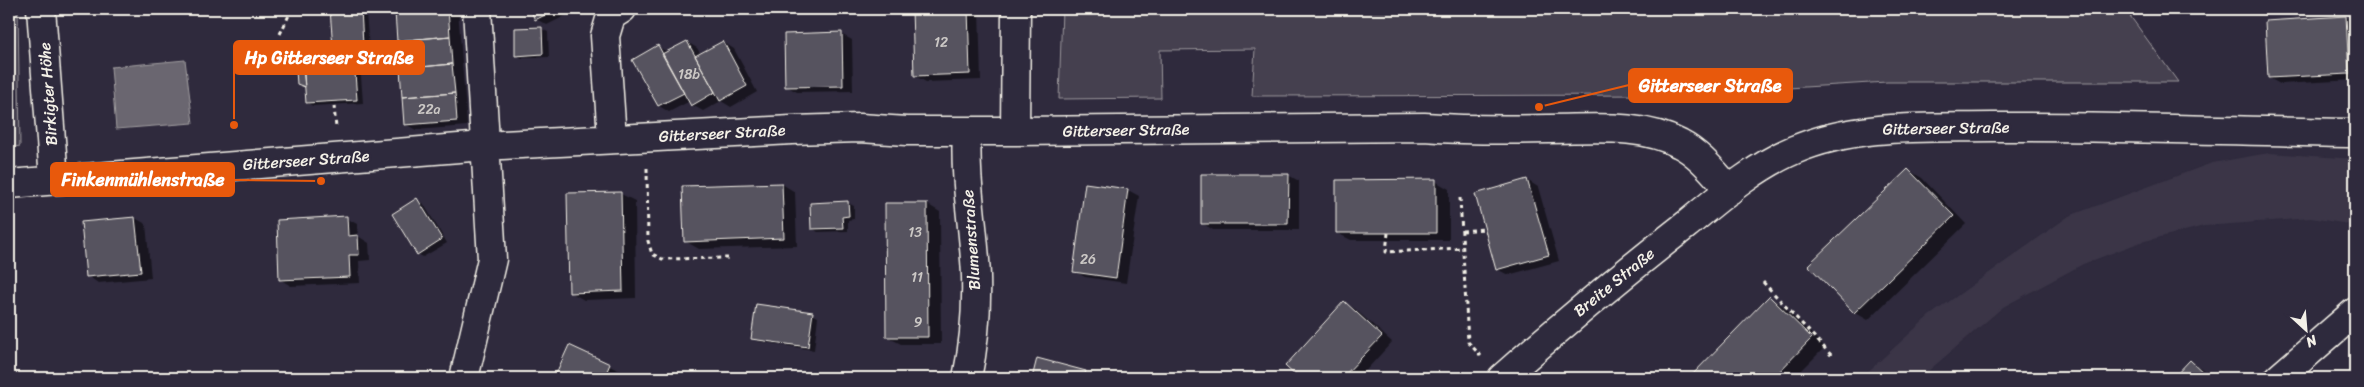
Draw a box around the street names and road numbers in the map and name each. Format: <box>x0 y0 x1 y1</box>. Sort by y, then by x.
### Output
street label: Birkigter Höhe <box>30 41 66 147</box>
street label: Gitterseer Straße <box>1882 112 2010 144</box>
street label: Gitterseer Straße <box>1062 114 1190 146</box>
street label: Gitterseer Straße <box>658 115 786 151</box>
street label: Gitterseer Straße <box>242 141 371 179</box>
street label: Blumenstraße <box>953 189 989 291</box>
street label: Breite Straße <box>1567 240 1661 324</box>

